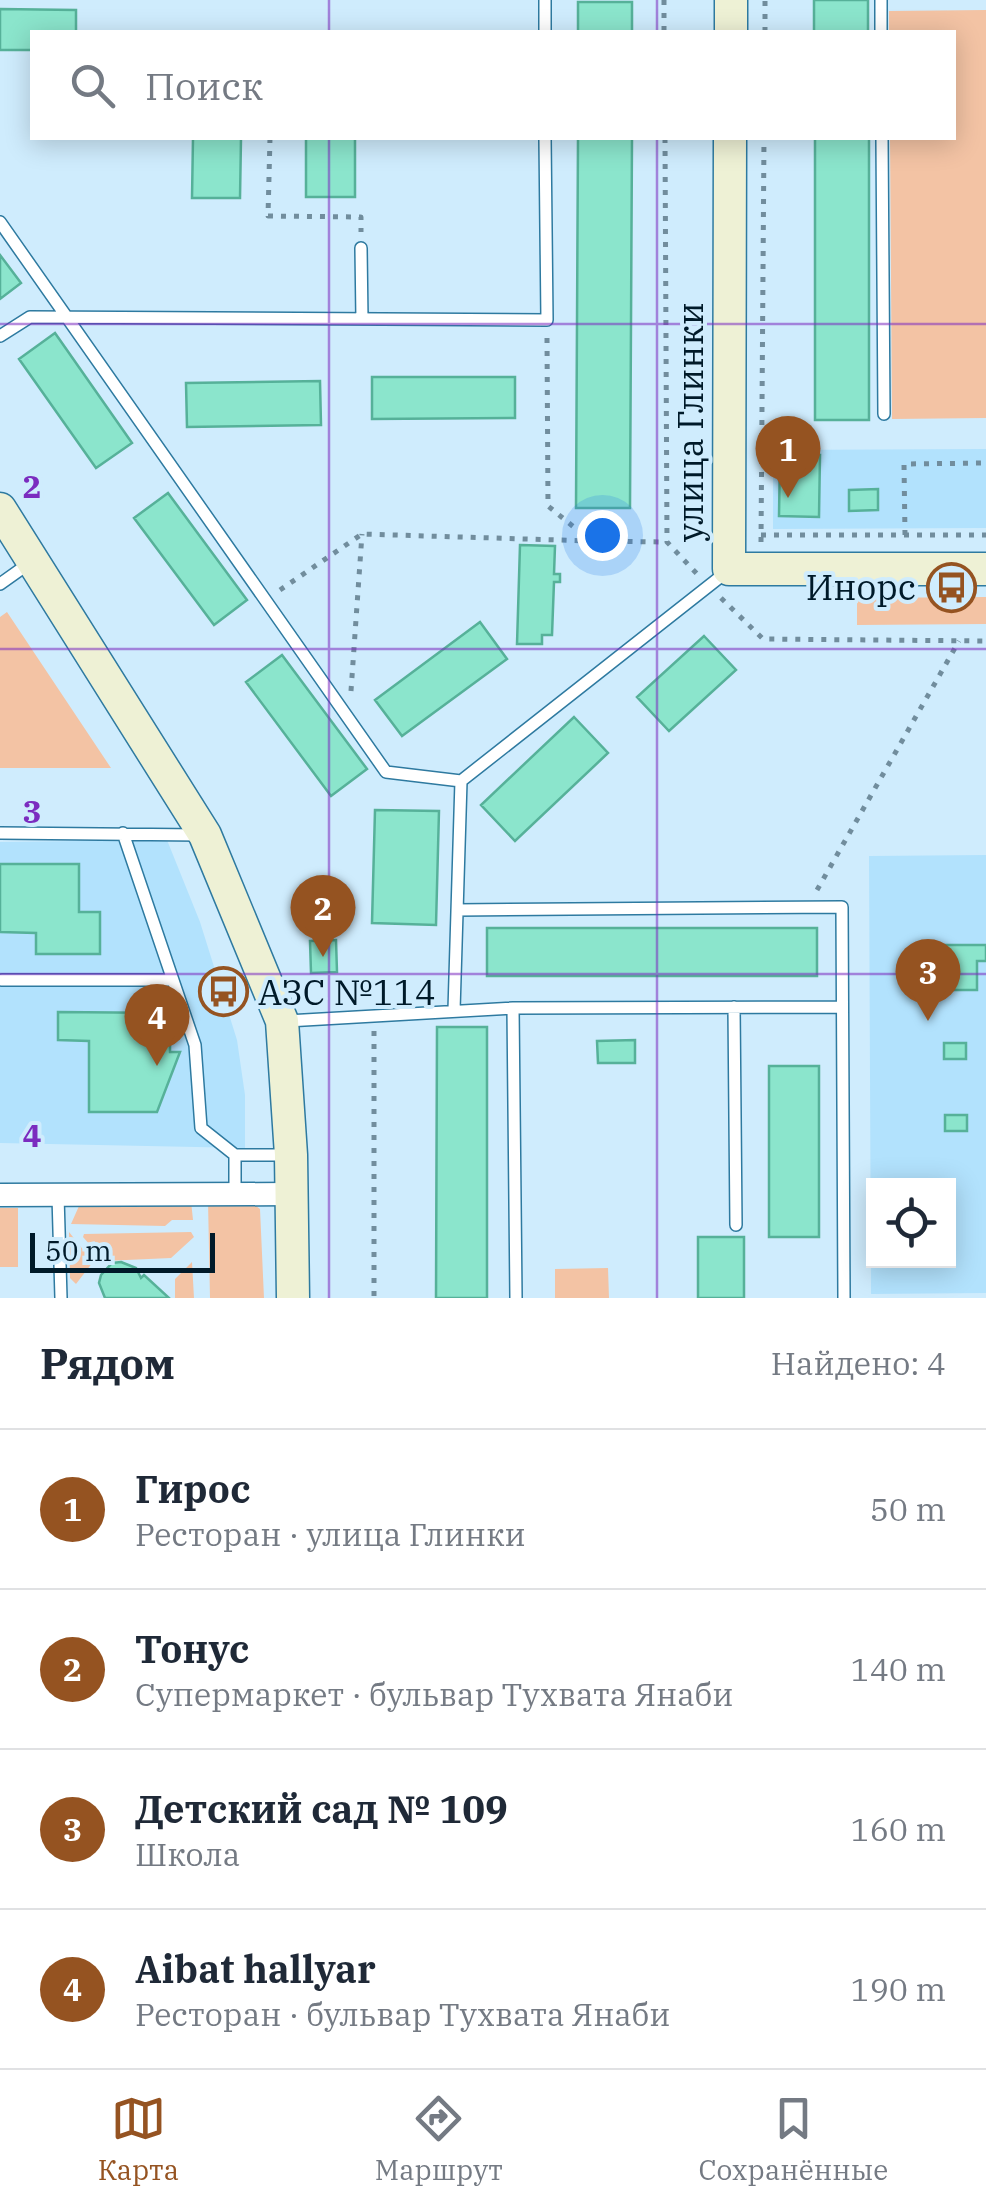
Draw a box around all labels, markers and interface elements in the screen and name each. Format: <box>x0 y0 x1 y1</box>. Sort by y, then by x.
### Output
search box <box>30 30 956 140</box>
icon: search <box>65 58 120 113</box>
text: Поиск <box>145 61 263 110</box>
street label: улица Глинки <box>667 302 713 542</box>
pin: 1 <box>756 416 820 498</box>
text: 2 <box>22 465 42 507</box>
your location <box>577 510 628 561</box>
bus stop icon: Инорс <box>925 561 977 613</box>
place label: Инорс <box>806 564 916 610</box>
text: 3 <box>22 790 42 832</box>
pin: 2 <box>290 874 356 957</box>
pin: 3 <box>896 938 960 1021</box>
bus stop icon: АЗС №114 <box>197 966 249 1018</box>
place label: АЗС №114 <box>258 969 436 1015</box>
pin: 4 <box>124 984 190 1066</box>
text: 4 <box>22 1114 42 1156</box>
map controls <box>866 1178 956 1268</box>
button: locate <box>866 1178 956 1268</box>
scale bar <box>30 1228 215 1272</box>
text: 50 m <box>45 1232 112 1269</box>
text: Рядом <box>40 1336 175 1391</box>
text: Найдено: 4 <box>771 1342 946 1384</box>
text: Гирос <box>135 1464 251 1513</box>
text: 1 <box>63 1488 82 1530</box>
text: 50 m <box>870 1488 946 1530</box>
text: Ресторан · улица Глинки <box>135 1513 526 1555</box>
text: Тонус <box>135 1624 249 1673</box>
text: 2 <box>63 1648 82 1690</box>
text: 140 m <box>850 1648 946 1690</box>
text: Супермаркет · бульвар Тухвата Янаби <box>135 1673 733 1715</box>
text: Детский сад № 109 <box>135 1784 508 1833</box>
text: 3 <box>63 1808 82 1850</box>
text: 160 m <box>850 1808 946 1850</box>
text: Школа <box>135 1833 240 1875</box>
text: Aibat hallyar <box>135 1944 376 1993</box>
text: 4 <box>63 1968 82 2010</box>
text: 190 m <box>850 1968 946 2010</box>
text: Ресторан · бульвар Тухвата Янаби <box>135 1993 670 2035</box>
tab: Карта <box>98 2091 179 2188</box>
tab: Маршрут <box>375 2091 503 2188</box>
tab: Сохранённые <box>699 2091 888 2188</box>

